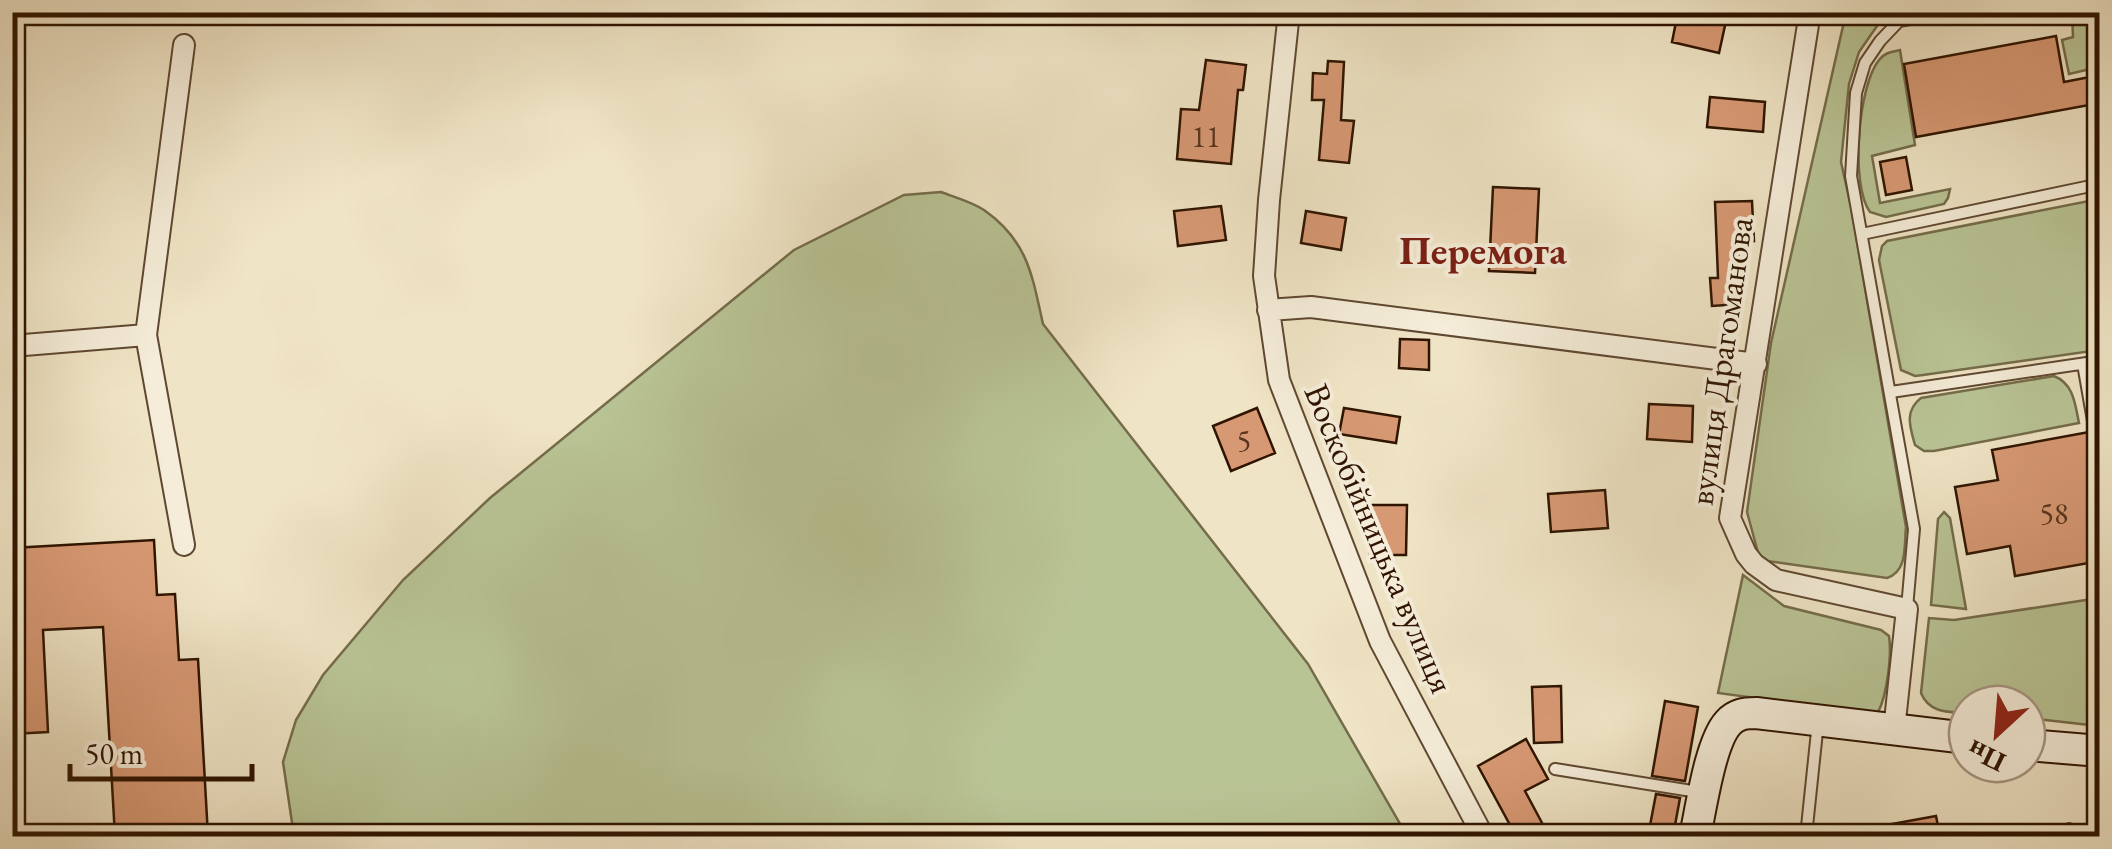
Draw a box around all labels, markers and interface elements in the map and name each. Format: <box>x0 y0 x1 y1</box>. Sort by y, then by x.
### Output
house number: 11 <box>1192 117 1220 156</box>
street label: вулиця Драгоманова <box>1678 214 1763 508</box>
district label: Перемога <box>1399 224 1567 276</box>
street label: Воскобійницька вулиця <box>1294 377 1466 700</box>
house number: 5 <box>1237 421 1251 460</box>
house number: 58 <box>2040 494 2068 533</box>
north arrow <box>1947 684 2047 784</box>
scale bar <box>70 719 252 781</box>
text: Пн <box>1961 732 2011 781</box>
text: 50 m <box>85 734 143 773</box>

